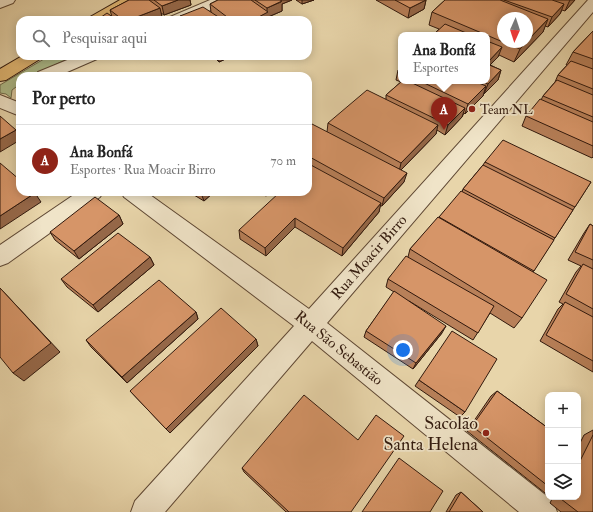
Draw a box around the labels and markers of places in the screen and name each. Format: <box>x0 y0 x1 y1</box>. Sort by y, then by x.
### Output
pin: A <box>431 97 457 130</box>
place label: Team NL <box>480 102 533 118</box>
marker: Team NL <box>467 104 477 114</box>
place label: Sacolão Santa Helena <box>384 412 479 456</box>
marker: Sacolão Santa Helena <box>481 428 491 438</box>

